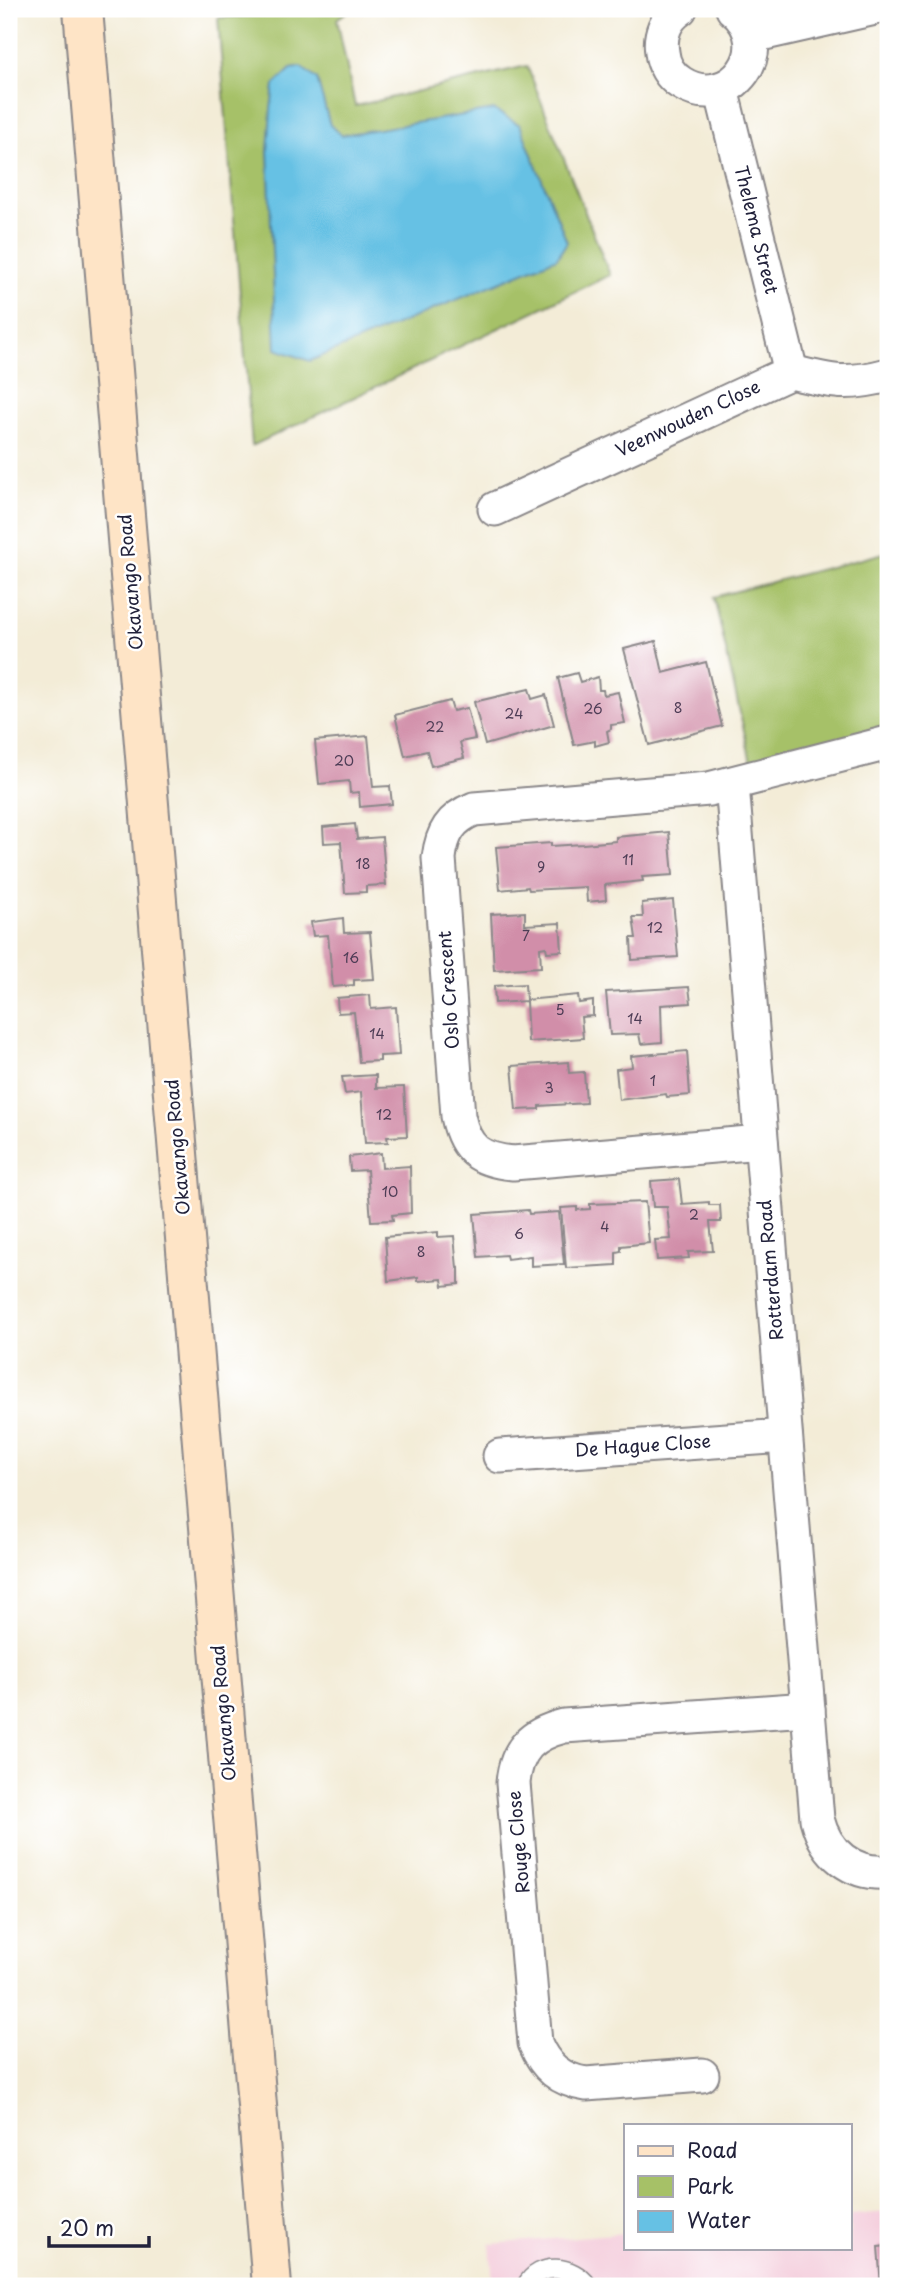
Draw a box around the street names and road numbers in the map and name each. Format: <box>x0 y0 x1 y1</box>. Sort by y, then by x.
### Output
street label: Thelema Street <box>728 163 786 297</box>
street label: Veenwouden Close <box>611 372 764 463</box>
street label: Okavango Road <box>110 513 149 651</box>
street label: Oslo Crescent <box>430 930 465 1050</box>
street label: Okavango Road <box>157 1078 196 1216</box>
street label: Rotterdam Road <box>750 1199 789 1342</box>
street label: De Hague Close <box>574 1426 712 1463</box>
street label: Okavango Road <box>203 1644 242 1782</box>
street label: Rouge Close <box>500 1790 535 1895</box>

